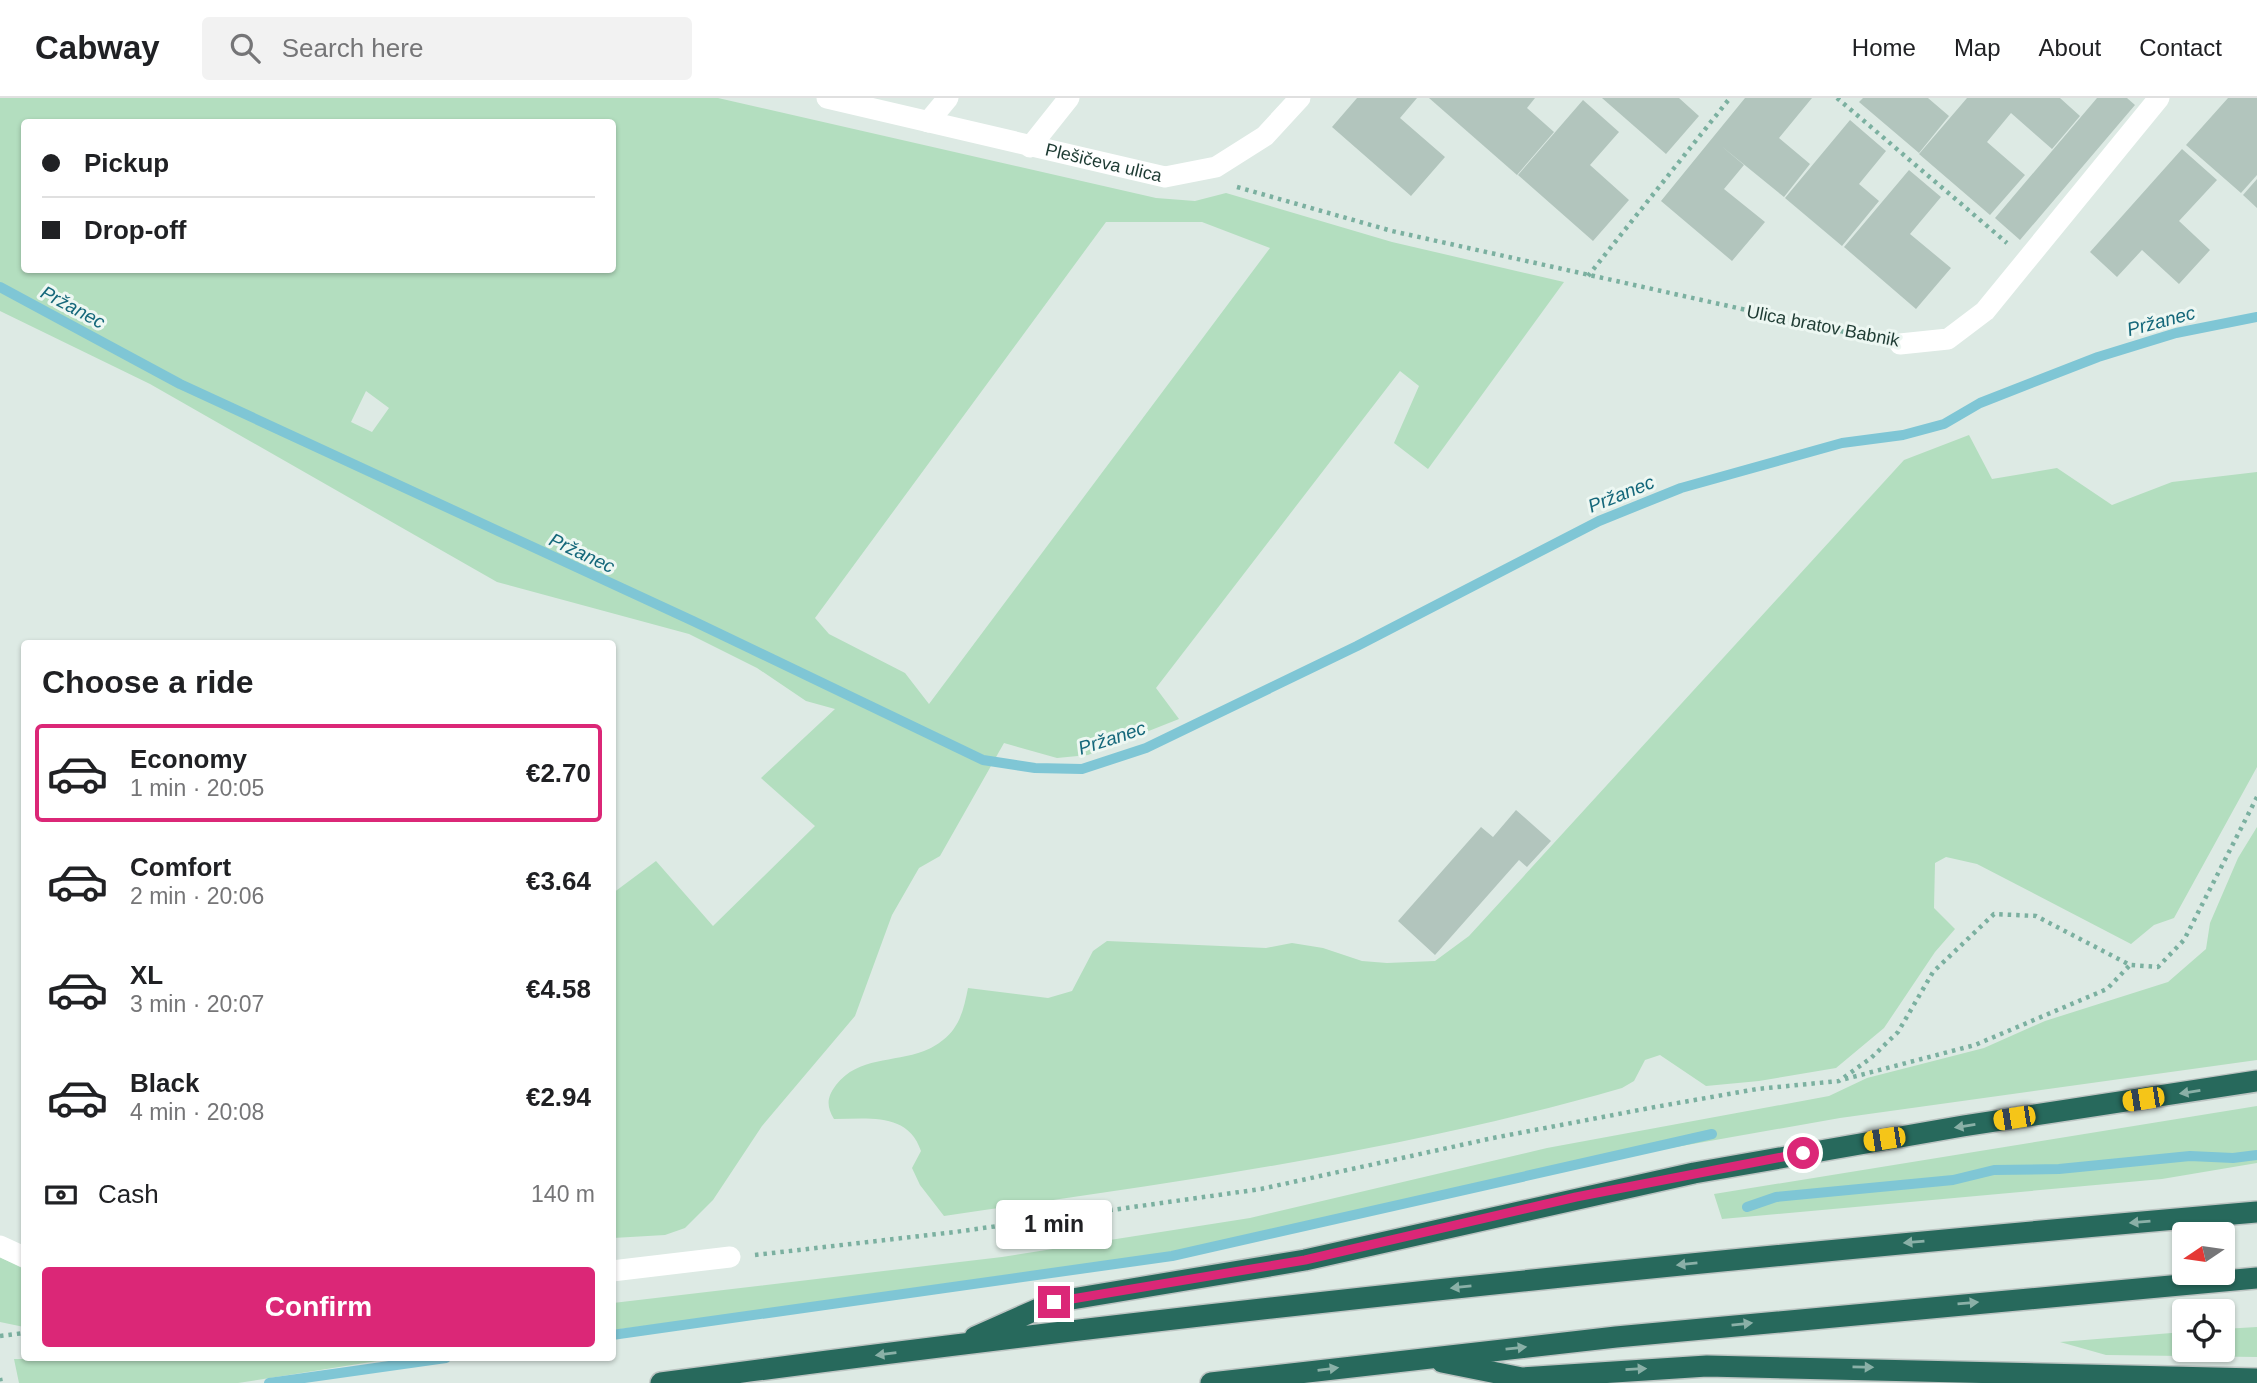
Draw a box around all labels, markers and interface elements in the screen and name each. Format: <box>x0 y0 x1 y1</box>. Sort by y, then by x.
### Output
search box <box>202 17 692 80</box>
text: Cabway <box>35 29 160 66</box>
icon: search <box>226 29 264 67</box>
text: Search here <box>282 33 423 63</box>
text: Home <box>1852 34 1916 61</box>
text: Map <box>1954 34 2001 61</box>
text: About <box>2039 34 2101 61</box>
text: Contact <box>2139 34 2222 61</box>
street label: Plešičeva ulica <box>1043 139 1165 186</box>
text: Pickup <box>84 148 169 178</box>
text: Drop-off <box>84 215 187 245</box>
water label: Pržanec <box>37 281 109 333</box>
street label: Ulica bratov Babnik <box>1745 301 1902 351</box>
water label: Pržanec <box>2125 302 2198 340</box>
water label: Pržanec <box>1585 471 1658 517</box>
water label: Pržanec <box>546 529 618 577</box>
text: Choose a ride <box>42 664 254 700</box>
water label: Pržanec <box>1076 717 1149 759</box>
icon: car <box>46 742 109 805</box>
text: Economy <box>130 744 247 774</box>
text: €2.70 <box>526 758 591 788</box>
text: 1 min · 20:05 <box>130 775 264 801</box>
icon: car <box>46 850 109 913</box>
text: Comfort <box>130 852 231 882</box>
text: €3.64 <box>526 866 591 896</box>
text: 2 min · 20:06 <box>130 883 264 909</box>
icon: car <box>46 958 109 1021</box>
text: XL <box>130 960 163 990</box>
text: €4.58 <box>526 974 591 1004</box>
text: 3 min · 20:07 <box>130 991 264 1017</box>
icon: car <box>46 1066 109 1129</box>
text: Black <box>130 1068 199 1098</box>
text: €2.94 <box>526 1082 591 1112</box>
car <box>2121 1085 2166 1113</box>
one-way arrow <box>2178 1086 2200 1097</box>
text: 4 min · 20:08 <box>130 1099 264 1125</box>
car <box>1992 1104 2037 1132</box>
one-way arrow <box>1953 1121 1975 1132</box>
car <box>1862 1125 1907 1153</box>
route start <box>1787 1137 1819 1169</box>
icon: cash <box>42 1176 80 1214</box>
text: Cash <box>98 1179 159 1209</box>
text: 140 m <box>531 1181 595 1207</box>
callout: 1 min <box>996 1200 1112 1250</box>
text: 1 min <box>1024 1211 1084 1237</box>
one-way arrow <box>2129 1217 2151 1228</box>
north arrow <box>2172 1222 2235 1284</box>
map controls <box>2172 1222 2235 1362</box>
one-way arrow <box>1902 1236 1924 1247</box>
one-way arrow <box>1676 1258 1698 1269</box>
button: Confirm <box>42 1267 595 1347</box>
one-way arrow <box>1450 1282 1472 1293</box>
route end <box>1038 1286 1070 1318</box>
one-way arrow <box>1958 1297 1980 1308</box>
button: locate <box>2172 1299 2235 1362</box>
one-way arrow <box>1731 1319 1753 1330</box>
one-way arrow <box>1505 1342 1527 1353</box>
one-way arrow <box>875 1349 897 1360</box>
one-way arrow <box>1853 1362 1875 1373</box>
one-way arrow <box>1317 1363 1339 1374</box>
one-way arrow <box>1625 1363 1647 1374</box>

